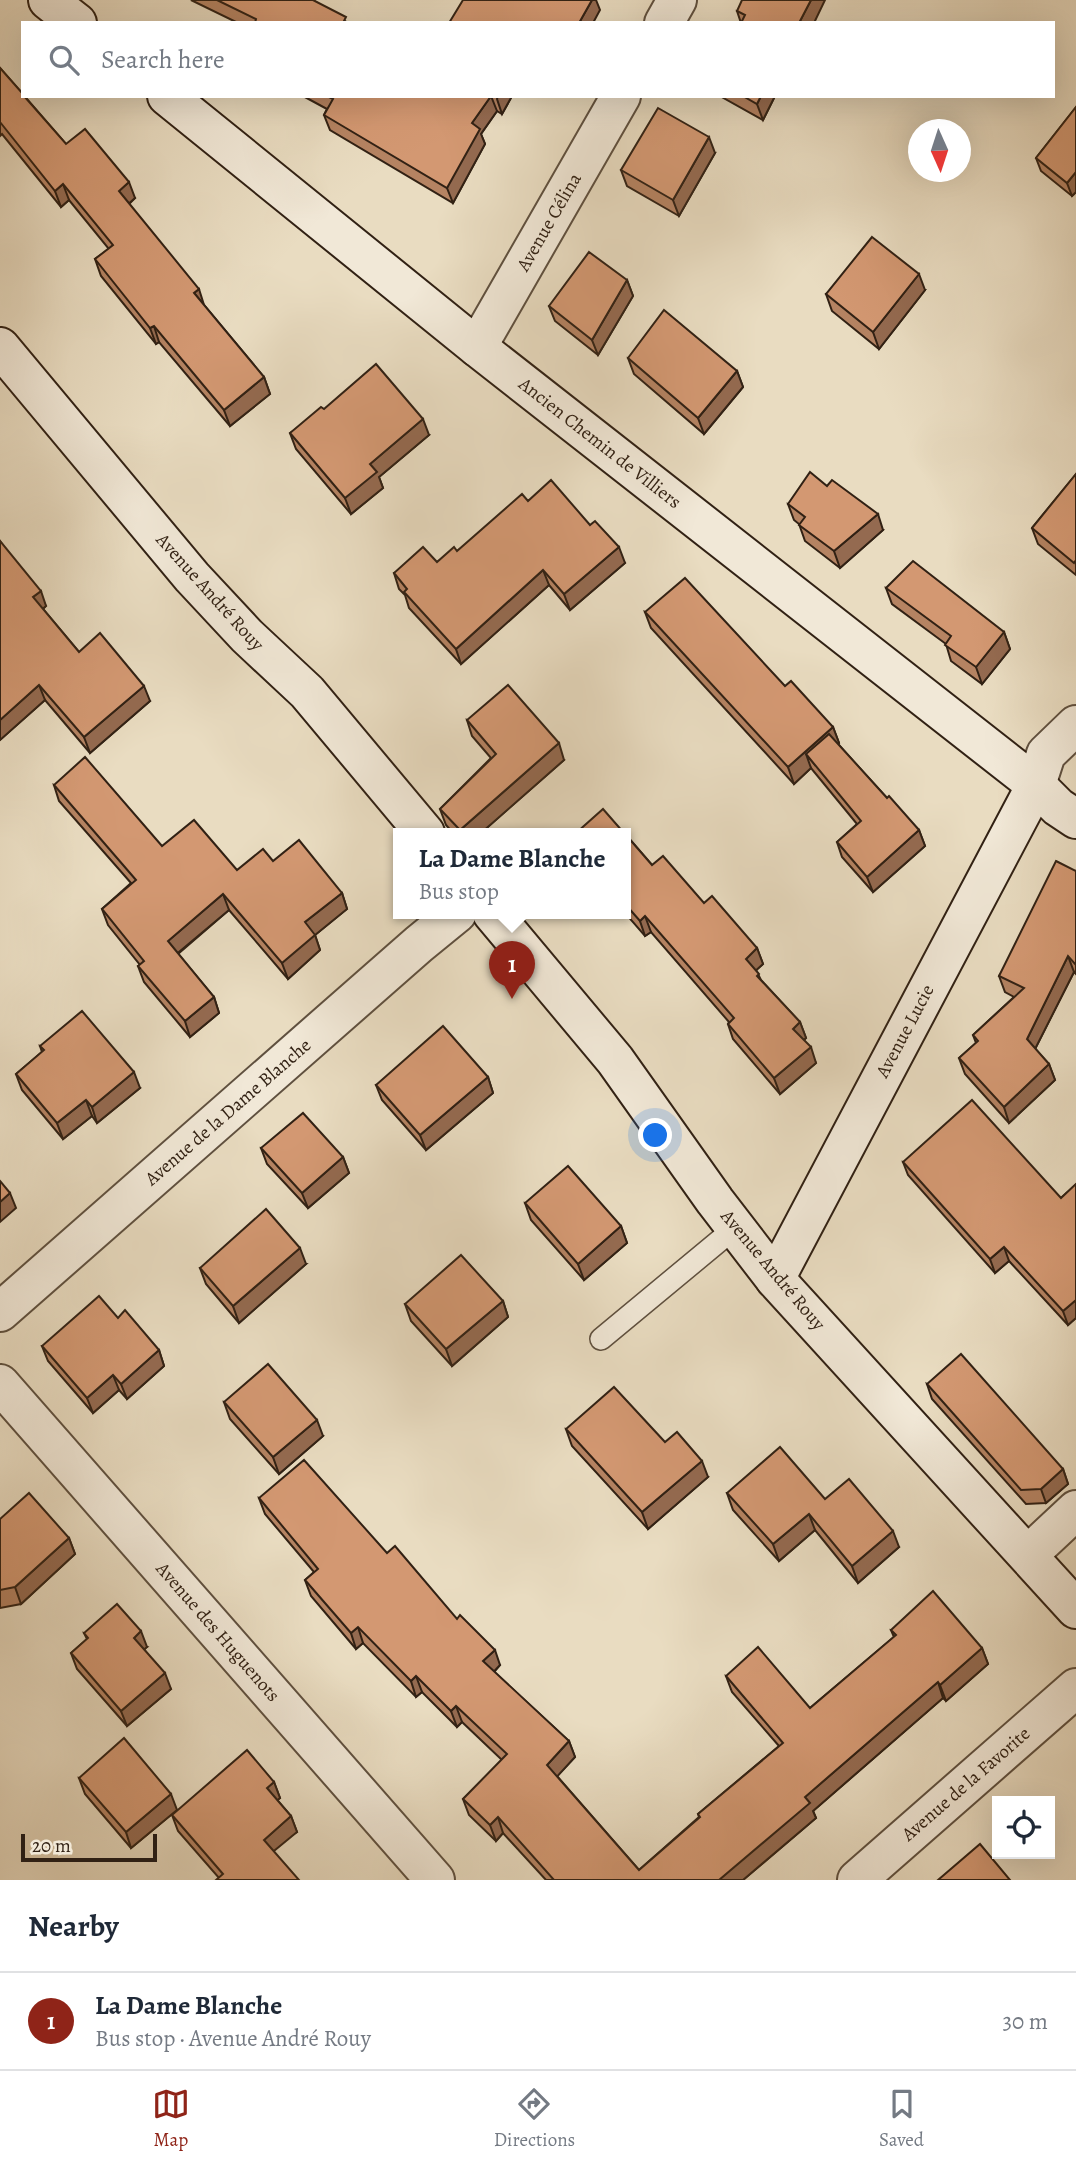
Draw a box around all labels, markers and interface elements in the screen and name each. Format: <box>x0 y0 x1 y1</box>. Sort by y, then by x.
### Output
search box <box>21 21 1055 98</box>
icon: search <box>45 41 83 79</box>
text: Search here <box>101 42 225 77</box>
north arrow <box>908 119 971 182</box>
street label: Avenue Célina <box>510 168 588 277</box>
street label: Ancien Chemin de Villiers <box>512 371 687 515</box>
street label: Avenue André Rouy <box>149 527 270 657</box>
popup <box>393 828 631 919</box>
text: La Dame Blanche <box>418 841 606 876</box>
text: Bus stop <box>418 876 499 907</box>
pin: 1 <box>489 941 535 999</box>
street label: Avenue Lucie <box>869 980 940 1083</box>
street label: Avenue de la Dame Blanche <box>139 1033 317 1192</box>
your location <box>638 1118 672 1152</box>
street label: Avenue André Rouy <box>714 1203 832 1336</box>
street label: Avenue des Huguenots <box>149 1556 286 1707</box>
street label: Avenue de la Favorite <box>895 1721 1036 1848</box>
map controls <box>992 1796 1055 1859</box>
button: locate <box>992 1796 1055 1859</box>
scale bar <box>21 1831 158 1863</box>
text: 20 m <box>32 1833 71 1859</box>
text: Nearby <box>28 1906 119 1946</box>
text: La Dame Blanche <box>95 1988 282 2023</box>
text: 1 <box>47 2006 55 2037</box>
text: 30 m <box>1002 2006 1048 2037</box>
text: Bus stop · Avenue André Rouy <box>95 2023 371 2054</box>
tab: Map <box>152 2085 190 2153</box>
tab: Directions <box>494 2085 575 2153</box>
tab: Saved <box>879 2085 924 2153</box>

